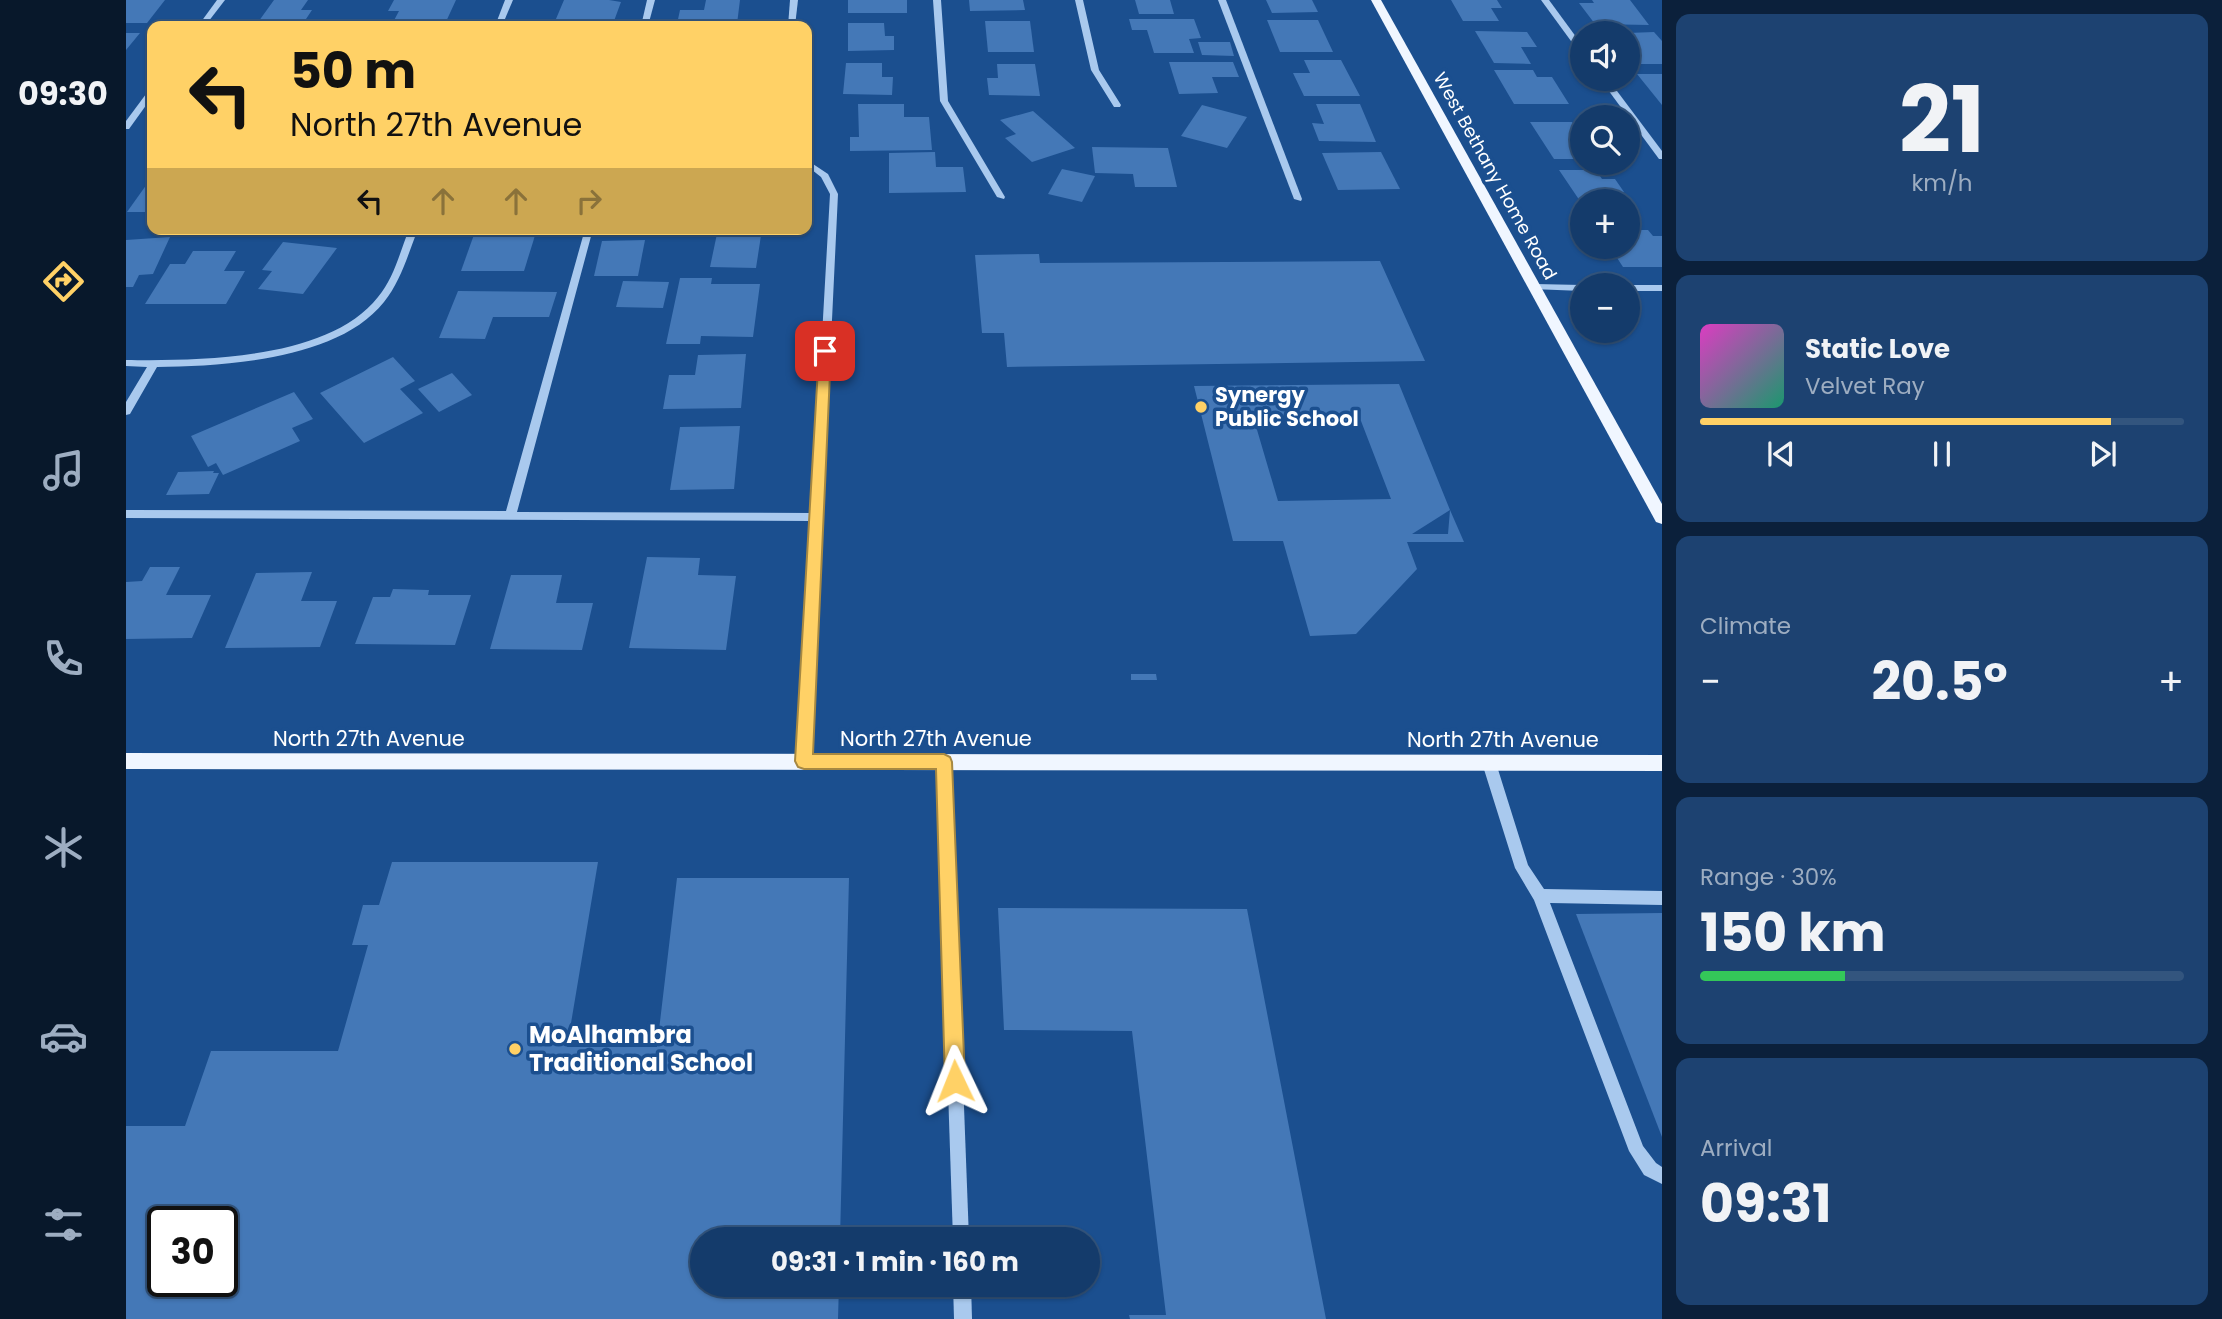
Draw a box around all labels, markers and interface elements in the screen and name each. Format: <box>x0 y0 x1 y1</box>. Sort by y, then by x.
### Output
map controls <box>1570 21 1640 343</box>
button: sound <box>1570 21 1640 91</box>
text: 50 m <box>290 37 416 105</box>
icon: left <box>175 49 266 140</box>
text: 21 <box>1899 56 1985 184</box>
street label: West Bethany Home Road <box>1428 68 1563 284</box>
text: 09:30 <box>18 71 108 116</box>
text: North 27th Avenue <box>290 102 582 147</box>
button: search <box>1570 105 1640 175</box>
text: km/h <box>1911 167 1973 199</box>
icon: left <box>351 182 389 220</box>
icon: ahead <box>424 182 462 220</box>
icon: ahead <box>497 182 535 220</box>
icon: right <box>570 182 608 220</box>
button: + <box>1570 189 1640 259</box>
icon: directions <box>39 257 88 306</box>
button: − <box>1570 273 1640 343</box>
pin <box>795 321 855 381</box>
text: Static Love <box>1805 331 1950 367</box>
icon: arrive <box>806 332 844 370</box>
text: Velvet Ray <box>1805 370 1925 402</box>
place label: Synergy Public School <box>1215 380 1359 433</box>
marker: Synergy Public School <box>1193 399 1209 415</box>
icon: previous <box>1762 435 1800 473</box>
icon: pause <box>1923 435 1961 473</box>
icon: next <box>2084 435 2122 473</box>
icon: music <box>39 446 88 495</box>
text: Climate <box>1700 610 1791 642</box>
icon: phone <box>39 634 88 683</box>
text: 20.5° <box>1871 645 2008 718</box>
text: − <box>1700 655 1721 708</box>
text: + <box>2158 655 2184 708</box>
street label: North 27th Avenue <box>273 724 465 753</box>
street label: North 27th Avenue <box>840 724 1032 753</box>
street label: North 27th Avenue <box>1407 725 1599 754</box>
icon: climate <box>39 823 88 872</box>
text: Range · 30% <box>1700 861 1837 893</box>
text: 150 km <box>1700 896 1885 969</box>
icon: car <box>39 1012 88 1061</box>
place label: MoAlhambra Traditional School <box>529 1018 753 1079</box>
marker: MoAlhambra Traditional School <box>507 1041 523 1057</box>
position arrow <box>918 1044 992 1118</box>
text: Arrival <box>1700 1132 1772 1164</box>
text: 09:31 <box>1700 1167 1832 1240</box>
icon: filters <box>39 1200 88 1249</box>
speed limit sign: 30 <box>147 1206 238 1297</box>
text: 09:31 · 1 min · 160 m <box>771 1244 1019 1280</box>

